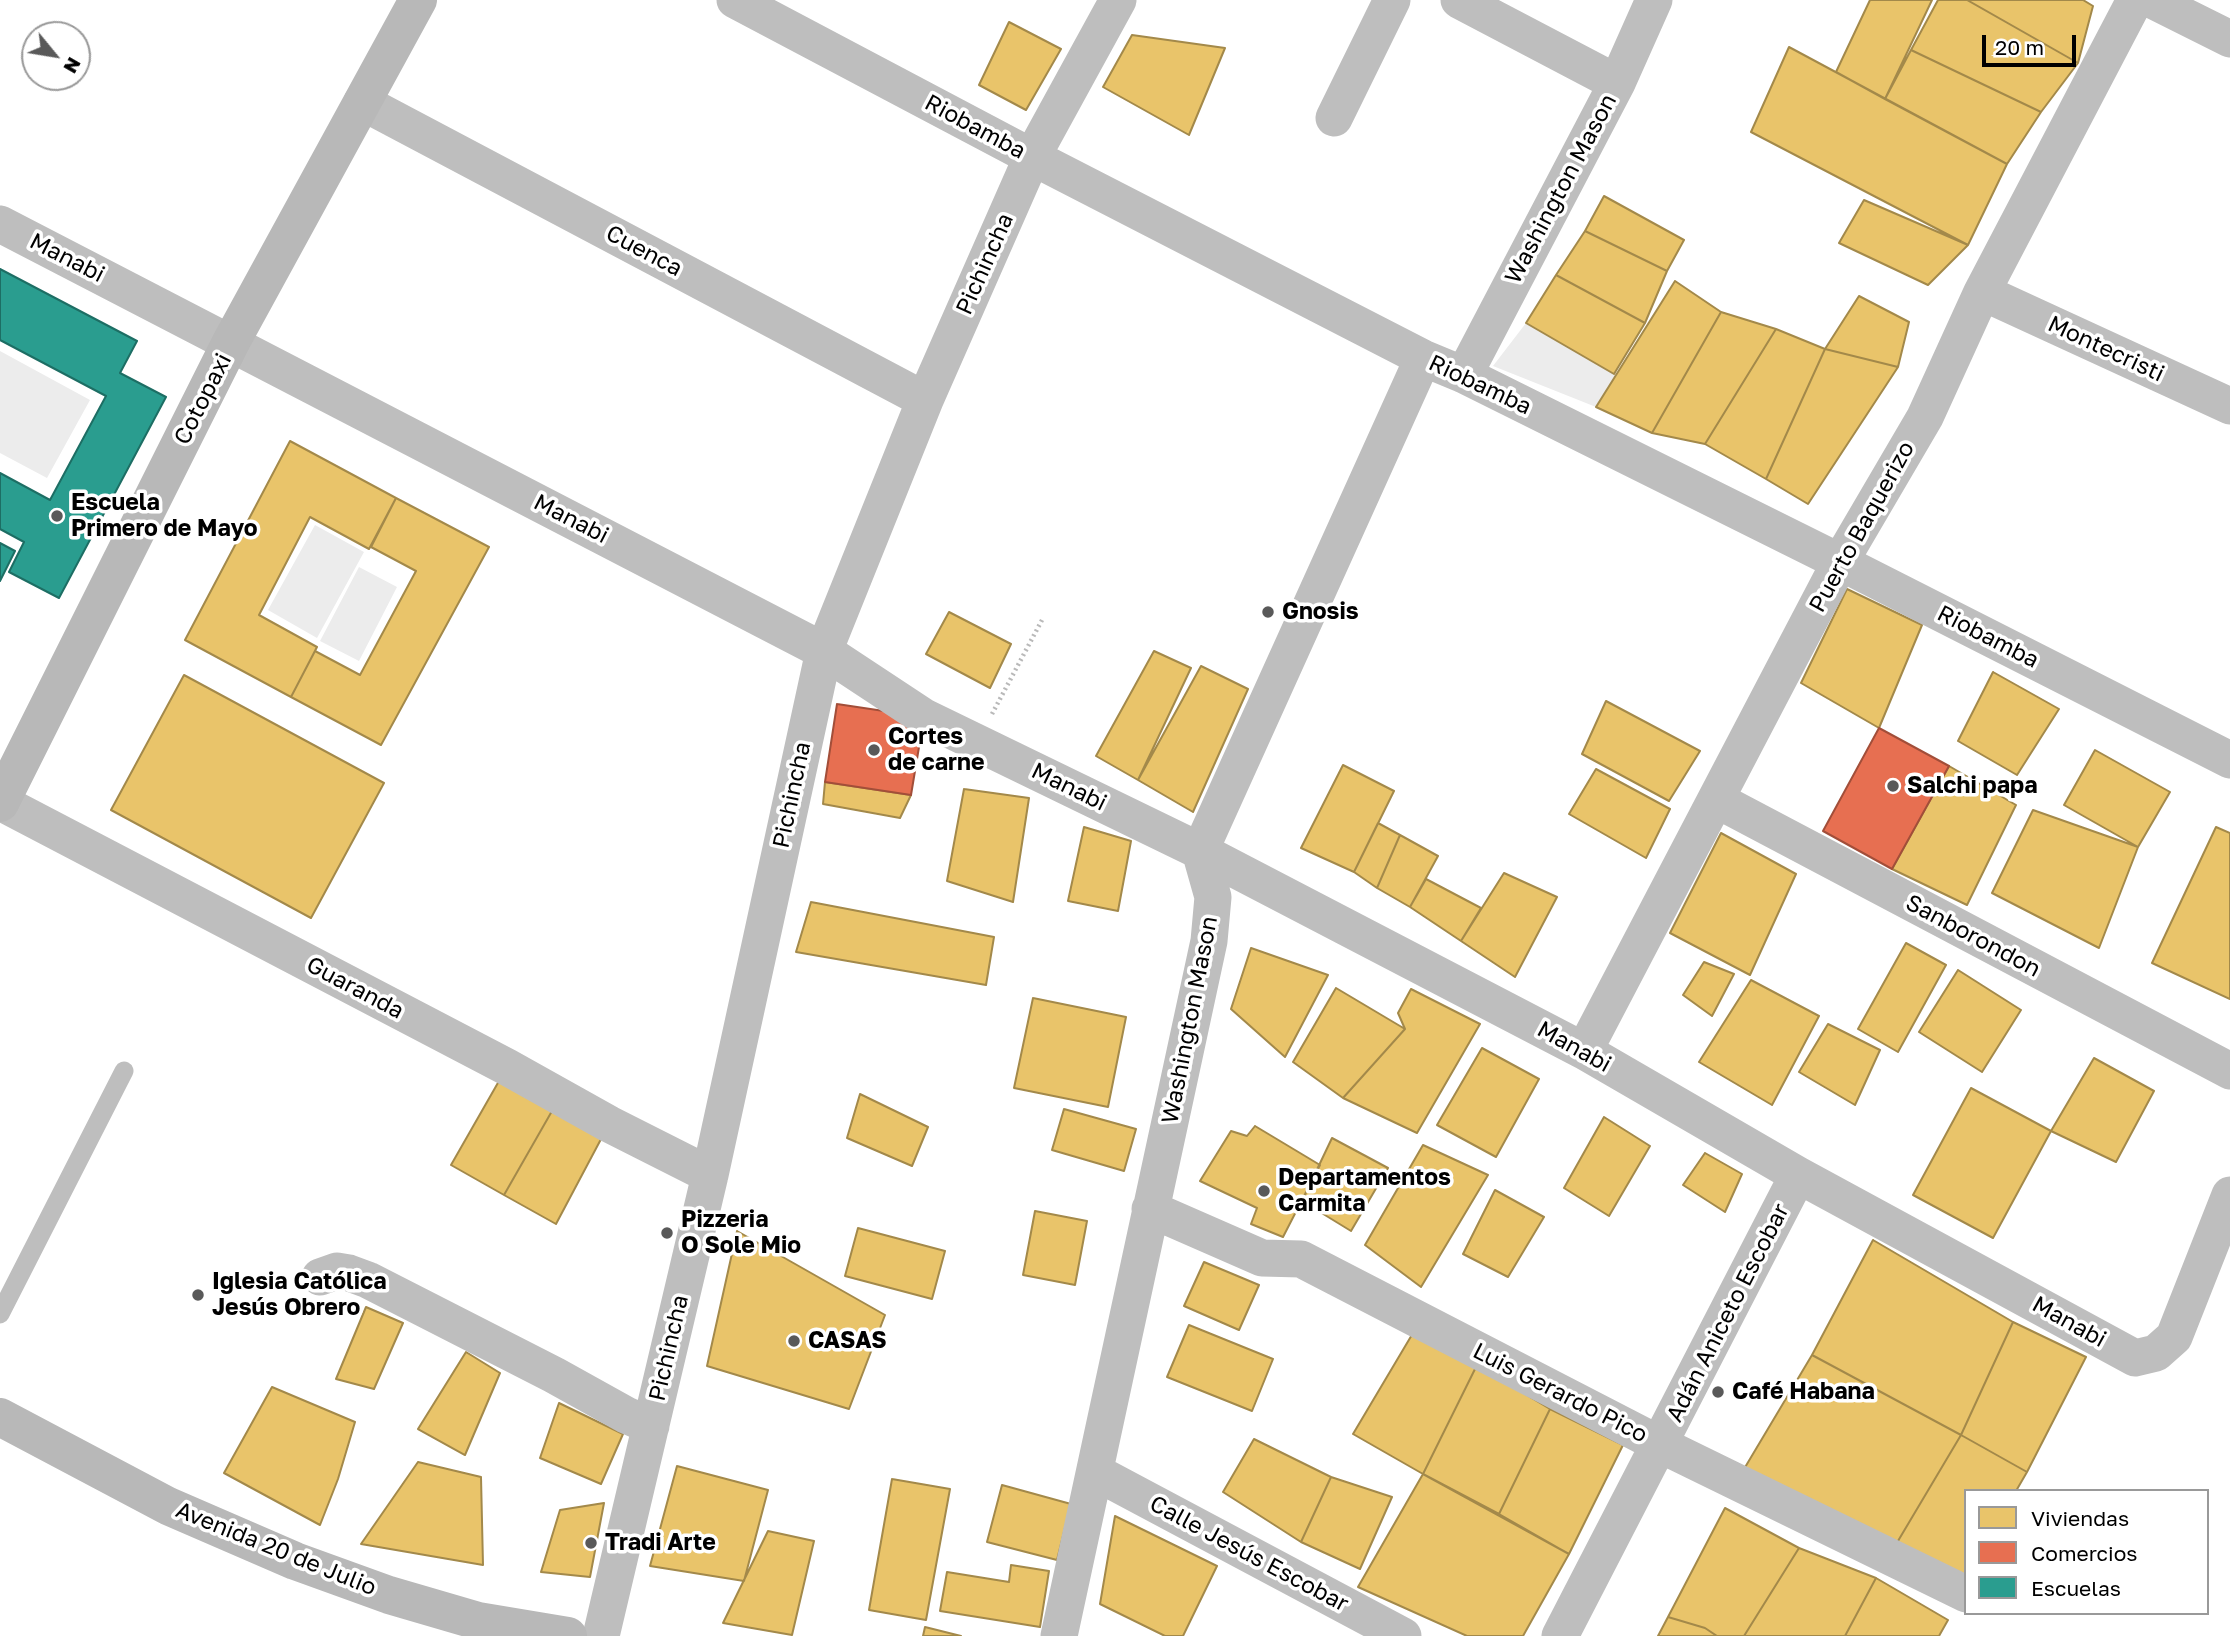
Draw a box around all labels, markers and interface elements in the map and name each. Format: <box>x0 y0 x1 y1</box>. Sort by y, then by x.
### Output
north arrow <box>21 21 91 91</box>
scale bar <box>1985 21 2080 65</box>
text: 20 m <box>1995 34 2044 60</box>
text: N <box>59 54 86 78</box>
street label: Riobamba <box>920 89 1030 165</box>
street label: Washington Mason <box>1499 89 1623 289</box>
street label: Pichincha <box>950 209 1020 319</box>
street label: Cuenca <box>601 219 687 283</box>
street label: Manabi <box>25 227 109 289</box>
street label: Montecristi <box>2043 310 2169 388</box>
street label: Cotopaxi <box>168 349 238 449</box>
street label: Riobamba <box>1424 349 1536 421</box>
street label: Puerto Baquerizo <box>1804 437 1920 617</box>
street label: Manabi <box>529 488 613 550</box>
place label: Escuela Primero de Mayo <box>71 489 258 543</box>
marker: Escuela Primero de Mayo <box>49 508 65 524</box>
place label: Gnosis <box>1282 598 1359 626</box>
street label: Riobamba <box>1933 600 2043 674</box>
marker: Gnosis <box>1260 604 1276 620</box>
place label: Cortes de carne <box>888 723 984 777</box>
street label: Pichincha <box>767 739 817 851</box>
marker: Cortes de carne <box>866 742 882 758</box>
street label: Manabi <box>1027 757 1111 817</box>
place label: Salchi papa <box>1907 772 2038 800</box>
marker: Salchi papa <box>1885 778 1901 794</box>
street label: Sanborondon <box>1901 889 2045 983</box>
street label: Washington Mason <box>1156 914 1224 1126</box>
street label: Guaranda <box>302 951 408 1025</box>
street label: Manabi <box>1532 1015 1616 1079</box>
place label: Departamentos Carmita <box>1278 1164 1451 1218</box>
marker: Departamentos Carmita <box>1256 1183 1272 1199</box>
street label: Adán Aniceto Escobar <box>1661 1199 1795 1427</box>
place label: Pizzeria O Sole Mio <box>681 1206 801 1260</box>
marker: Pizzeria O Sole Mio <box>659 1225 675 1241</box>
place label: Iglesia Católica Jesús Obrero <box>212 1268 387 1322</box>
marker: Iglesia Católica Jesús Obrero <box>190 1287 206 1303</box>
street label: Manabi <box>2027 1290 2111 1354</box>
street label: Pichincha <box>643 1292 695 1404</box>
place label: CASAS <box>808 1327 887 1355</box>
marker: CASAS <box>786 1333 802 1349</box>
street label: Luis Gerardo Pico <box>1468 1337 1652 1449</box>
place label: Café Habana <box>1732 1378 1875 1406</box>
marker: Café Habana <box>1710 1384 1726 1400</box>
legend <box>1964 1489 2209 1615</box>
street label: Calle Jesús Escobar <box>1145 1490 1353 1618</box>
street label: Avenida 20 de Julio <box>172 1496 380 1602</box>
text: Viviendas <box>2031 1505 2129 1531</box>
place label: Tradi Arte <box>605 1529 716 1557</box>
marker: Tradi Arte <box>583 1535 599 1551</box>
text: Comercios <box>2031 1540 2137 1566</box>
text: Escuelas <box>2031 1575 2121 1601</box>

